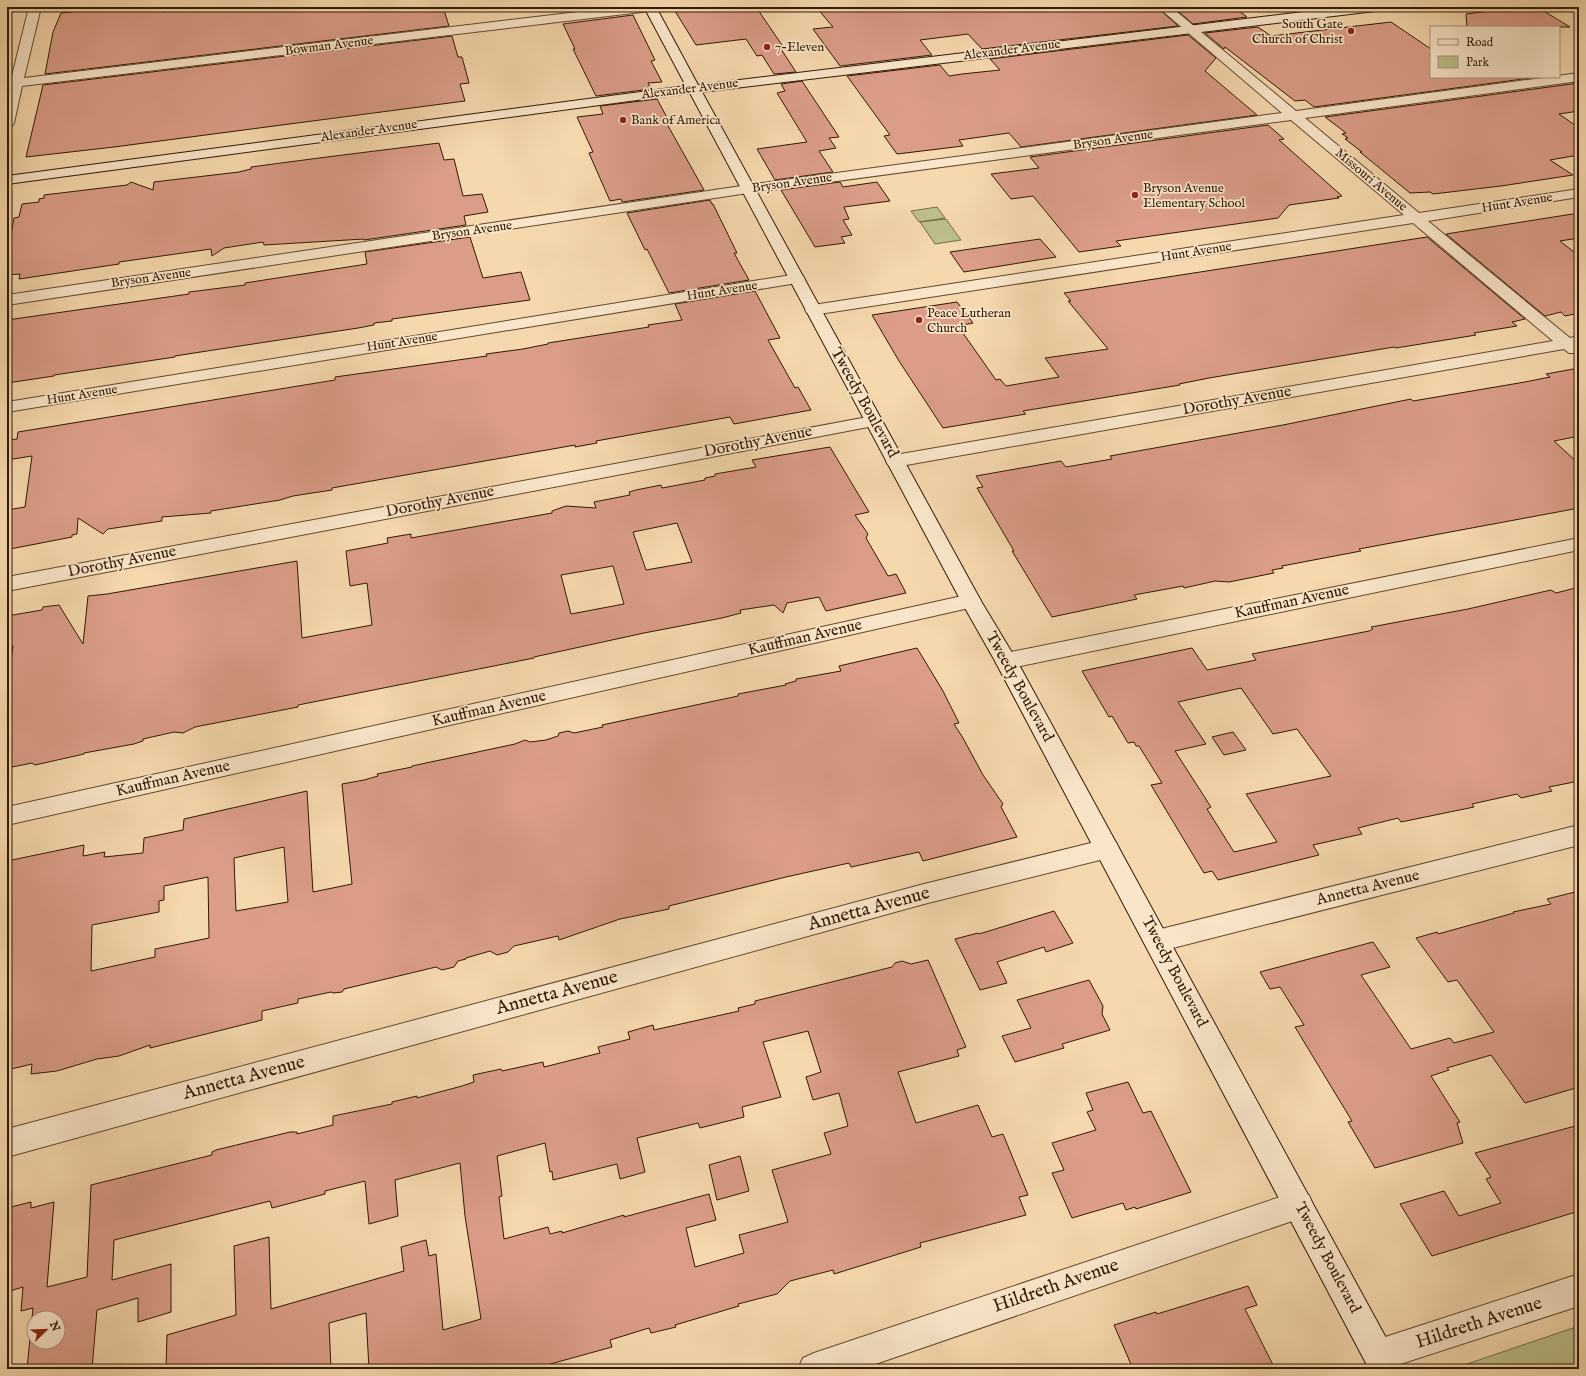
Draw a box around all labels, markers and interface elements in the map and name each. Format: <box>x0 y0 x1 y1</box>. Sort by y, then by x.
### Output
place label: South Gate Church of Christ <box>1252 16 1344 48</box>
marker: South Gate Church of Christ <box>1346 26 1356 36</box>
legend <box>1430 26 1560 78</box>
street label: Bowman Avenue <box>284 32 374 60</box>
text: Road <box>1466 35 1494 50</box>
street label: Alexander Avenue <box>962 36 1061 64</box>
place label: 7-Eleven <box>775 39 824 56</box>
marker: 7-Eleven <box>762 42 772 52</box>
text: Park <box>1466 55 1489 70</box>
street label: Alexander Avenue <box>640 75 739 103</box>
place label: Bank of America <box>631 112 721 129</box>
marker: Bank of America <box>618 115 628 125</box>
street label: Alexander Avenue <box>319 116 418 146</box>
street label: Bryson Avenue <box>1072 126 1154 154</box>
street label: Missouri Avenue <box>1331 145 1411 215</box>
street label: Bryson Avenue <box>751 169 833 197</box>
place label: Bryson Avenue Elementary School <box>1143 180 1245 212</box>
street label: Hunt Avenue <box>1480 189 1554 217</box>
marker: Bryson Avenue Elementary School <box>1130 190 1140 200</box>
street label: Bryson Avenue <box>431 217 513 245</box>
street label: Hunt Avenue <box>1159 238 1233 266</box>
street label: Bryson Avenue <box>110 264 192 292</box>
street label: Hunt Avenue <box>685 277 759 305</box>
place label: Peace Lutheran Church <box>927 305 1011 337</box>
marker: Peace Lutheran Church <box>914 315 924 325</box>
street label: Hunt Avenue <box>365 328 439 356</box>
street label: Tweedy Boulevard <box>825 344 903 462</box>
street label: Hunt Avenue <box>45 381 119 409</box>
street label: Dorothy Avenue <box>1181 382 1293 420</box>
street label: Dorothy Avenue <box>702 422 814 462</box>
street label: Dorothy Avenue <box>384 482 496 522</box>
street label: Dorothy Avenue <box>66 542 178 582</box>
street label: Kauffman Avenue <box>1233 580 1351 624</box>
street label: Kauffman Avenue <box>746 615 864 661</box>
street label: Tweedy Boulevard <box>980 628 1058 746</box>
street label: Kauffman Avenue <box>430 686 548 732</box>
street label: Kauffman Avenue <box>114 756 232 802</box>
street label: Annetta Avenue <box>1313 866 1422 911</box>
street label: Annetta Avenue <box>804 881 933 937</box>
street label: Tweedy Boulevard <box>1136 913 1212 1031</box>
street label: Annetta Avenue <box>492 965 621 1021</box>
street label: Annetta Avenue <box>179 1050 308 1106</box>
street label: Tweedy Boulevard <box>1289 1199 1365 1317</box>
street label: Hildreth Avenue <box>990 1253 1122 1319</box>
street label: Hildreth Avenue <box>1413 1291 1545 1355</box>
north arrow <box>26 1310 66 1350</box>
text: N <box>46 1318 63 1334</box>

